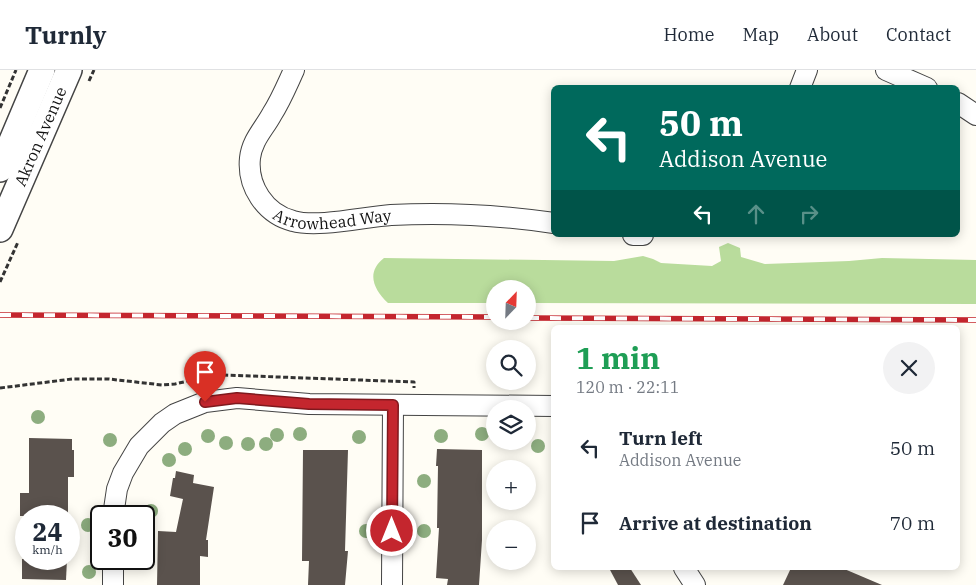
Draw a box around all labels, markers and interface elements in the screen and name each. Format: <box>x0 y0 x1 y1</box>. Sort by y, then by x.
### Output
text: Turnly <box>25 19 107 51</box>
text: Home <box>663 23 715 46</box>
text: Map <box>743 23 779 46</box>
text: About <box>807 23 858 46</box>
text: Contact <box>886 23 951 46</box>
street label: Akron Avenue <box>10 84 71 189</box>
text: 50 m <box>659 100 743 146</box>
icon: left <box>576 105 641 170</box>
text: Addison Avenue <box>659 144 827 173</box>
icon: left <box>689 200 717 228</box>
icon: ahead <box>742 200 770 228</box>
icon: right <box>795 200 823 228</box>
street label: Arrowhead Way <box>269 204 393 233</box>
north arrow <box>486 280 536 330</box>
map controls <box>486 280 536 570</box>
text: 1 min <box>576 338 660 377</box>
button: search <box>486 340 536 390</box>
button: close <box>883 342 935 394</box>
pin <box>184 351 226 402</box>
icon: arrive <box>191 358 219 386</box>
text: 120 m · 22:11 <box>576 377 679 397</box>
button: layers <box>486 400 536 450</box>
text: Turn left <box>619 426 702 450</box>
icon: left <box>576 434 604 462</box>
text: 50 m <box>890 436 935 460</box>
text: Addison Avenue <box>619 450 741 470</box>
button: + <box>486 460 536 510</box>
position arrow <box>365 504 417 556</box>
speed limit sign: 30 <box>90 505 155 570</box>
icon: arrive <box>576 509 604 537</box>
text: Arrive at destination <box>619 511 812 535</box>
text: 70 m <box>890 511 935 535</box>
text: 24 <box>32 515 63 548</box>
button: − <box>486 520 536 570</box>
text: km/h <box>32 542 63 557</box>

